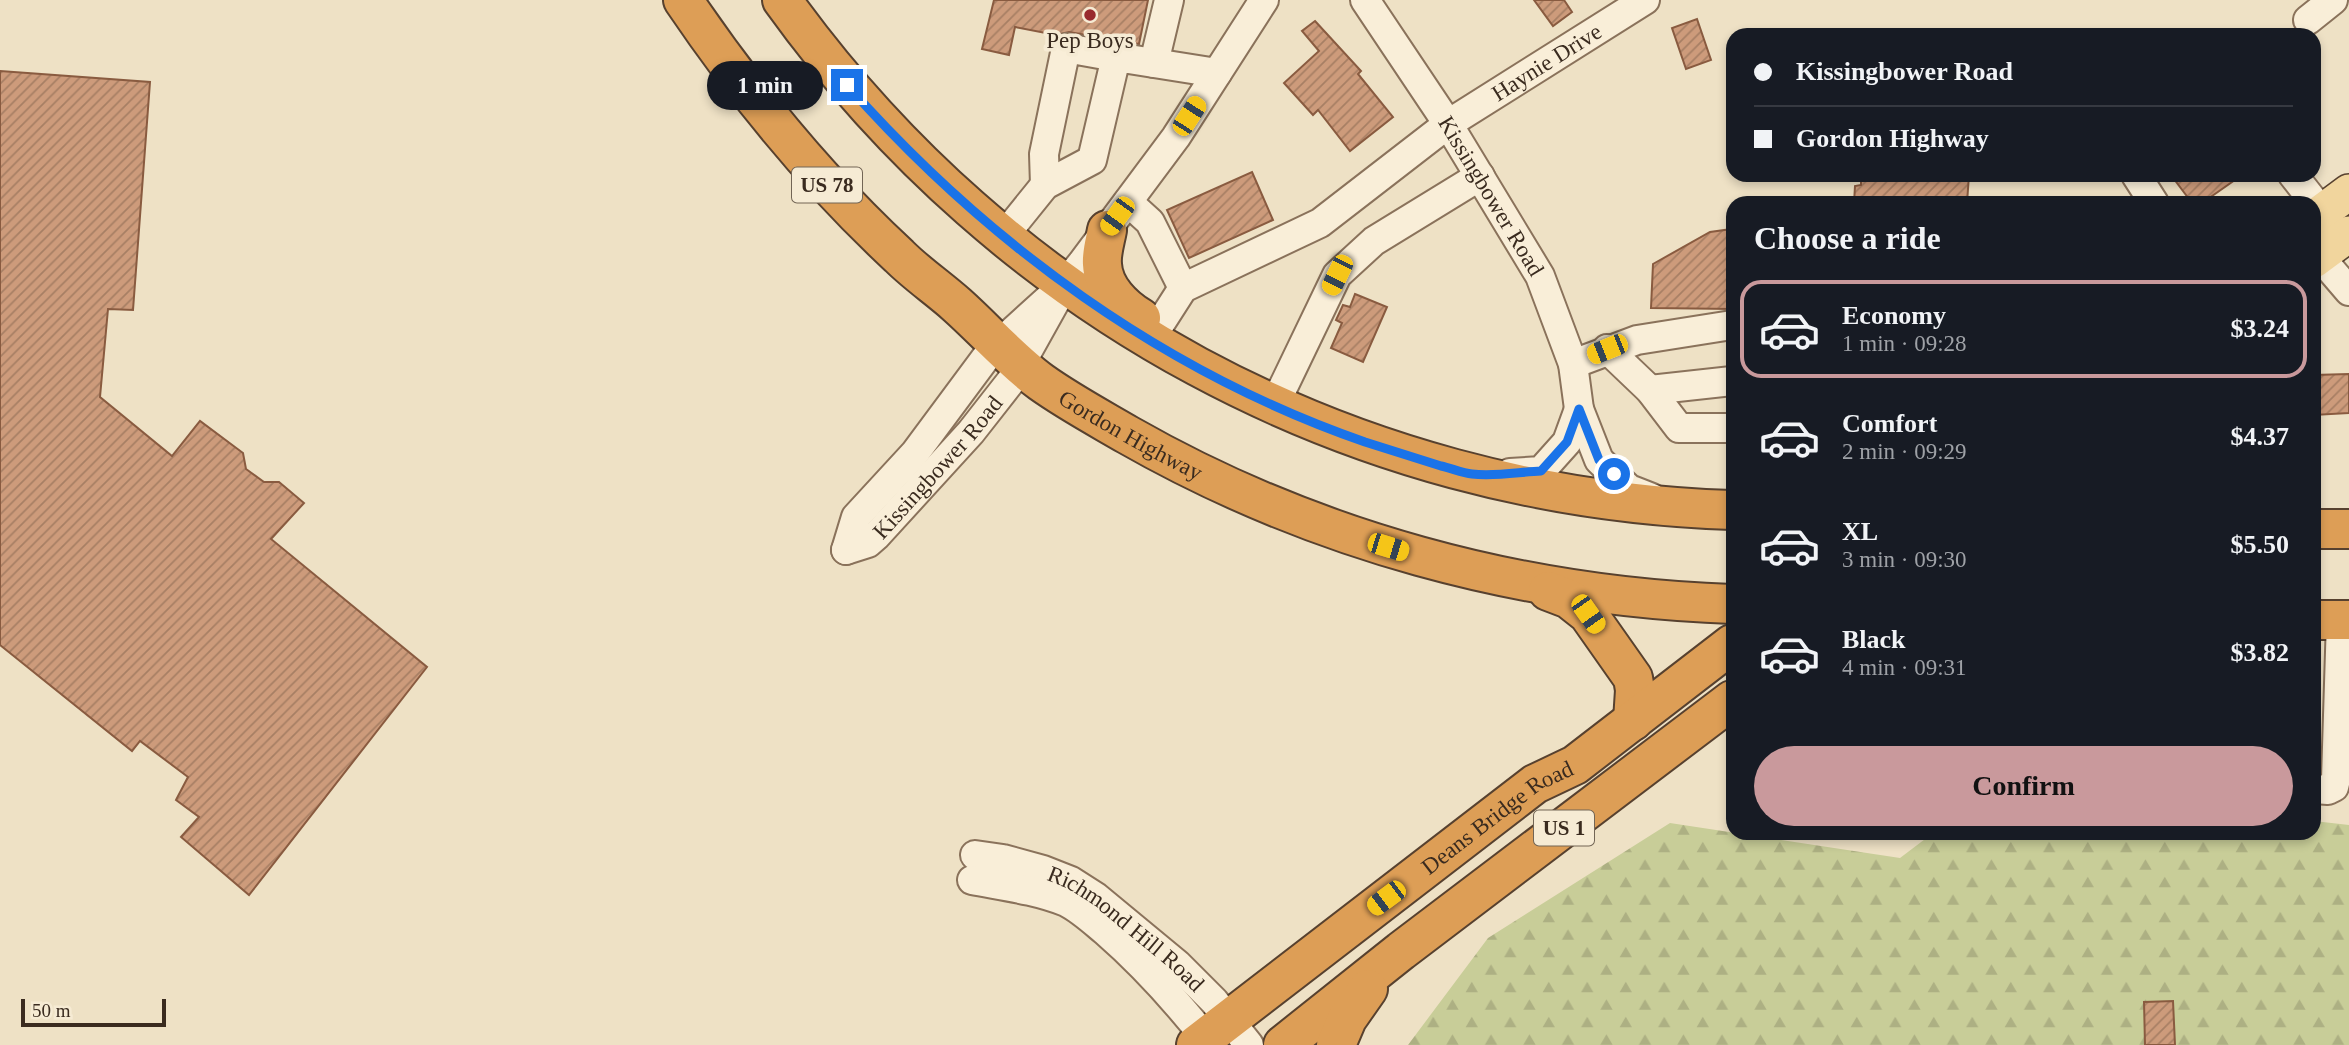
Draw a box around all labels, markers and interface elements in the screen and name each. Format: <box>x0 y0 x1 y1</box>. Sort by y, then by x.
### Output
marker: Pep Boys <box>1082 7 1098 23</box>
street label: Haynie Drive <box>1487 18 1606 106</box>
place label: Pep Boys <box>1046 28 1134 53</box>
text: Kissingbower Road <box>1796 57 2013 86</box>
callout: 1 min <box>707 60 822 110</box>
route end <box>831 69 863 101</box>
text: 1 min <box>737 73 793 98</box>
car <box>1169 93 1210 139</box>
street label: Kissingbower Road <box>1434 111 1549 280</box>
text: Gordon Highway <box>1796 124 1989 153</box>
road number: US 78 <box>792 168 862 202</box>
car <box>1097 193 1138 239</box>
text: Choose a ride <box>1754 220 1941 256</box>
car <box>1319 252 1356 298</box>
icon: car <box>1758 298 1821 361</box>
text: Economy <box>1842 301 1946 330</box>
text: $3.24 <box>2231 314 2289 343</box>
car <box>1584 331 1631 367</box>
text: 1 min · 09:28 <box>1842 331 1967 356</box>
street label: Gordon Highway <box>1054 385 1207 485</box>
street label: Kissingbower Road <box>868 390 1007 544</box>
icon: car <box>1758 406 1821 469</box>
text: Comfort <box>1842 409 1937 438</box>
text: $4.37 <box>2231 422 2289 451</box>
text: 2 min · 09:29 <box>1842 439 1967 464</box>
route start <box>1598 458 1630 490</box>
icon: car <box>1758 514 1821 577</box>
text: XL <box>1842 517 1878 546</box>
text: $5.50 <box>2231 530 2289 559</box>
car <box>1365 531 1412 563</box>
text: 3 min · 09:30 <box>1842 547 1967 572</box>
car <box>1568 591 1609 637</box>
icon: car <box>1758 622 1821 685</box>
text: Black <box>1842 625 1906 654</box>
text: $3.82 <box>2231 638 2289 667</box>
text: 4 min · 09:31 <box>1842 655 1967 680</box>
button: Confirm <box>1754 746 2293 826</box>
street label: Deans Bridge Road <box>1416 755 1577 879</box>
road number: US 1 <box>1534 810 1594 846</box>
street label: Richmond Hill Road <box>1044 861 1210 997</box>
car <box>1363 877 1410 919</box>
scale bar <box>21 996 166 1028</box>
text: 50 m <box>32 1000 71 1021</box>

